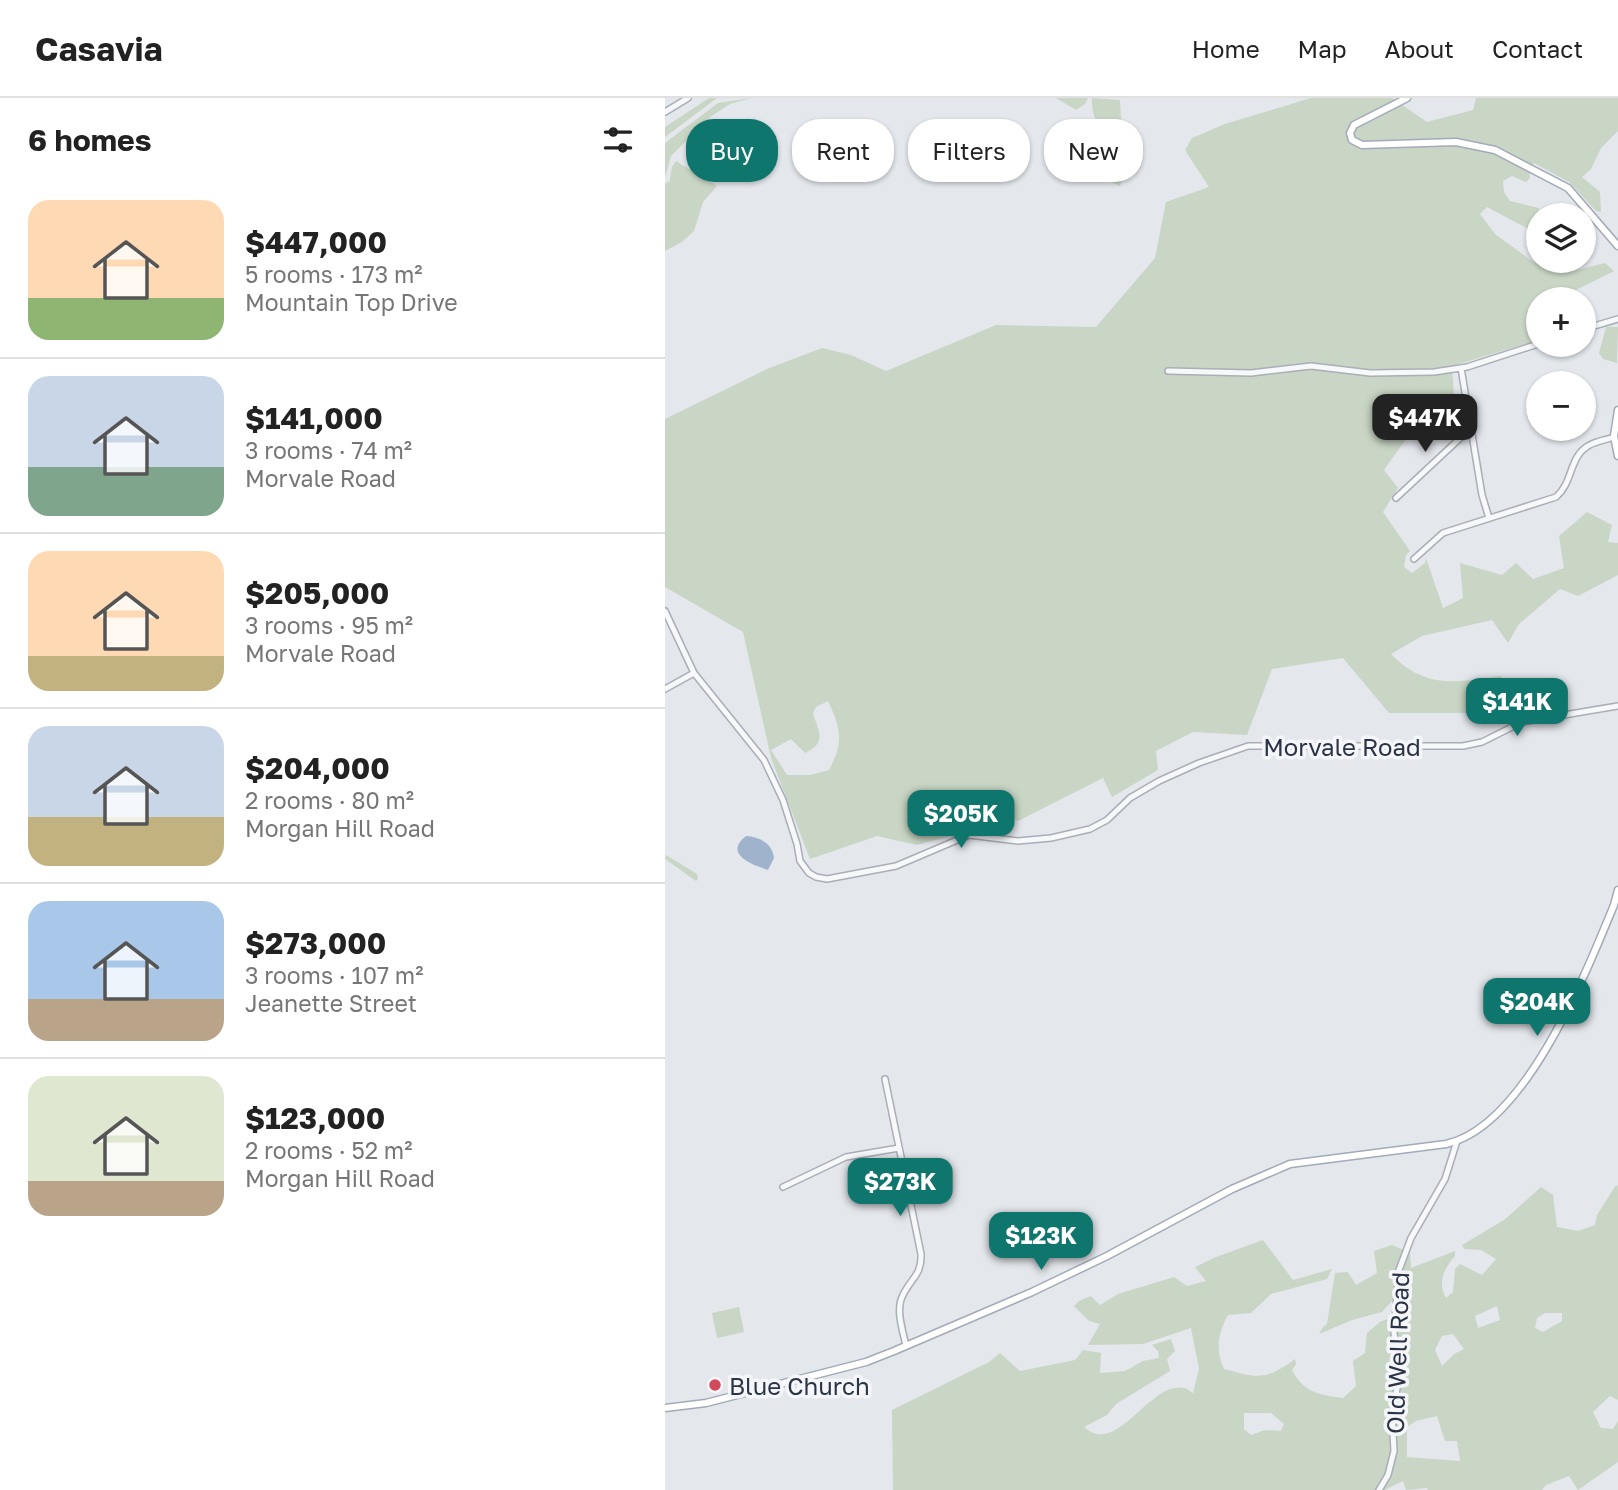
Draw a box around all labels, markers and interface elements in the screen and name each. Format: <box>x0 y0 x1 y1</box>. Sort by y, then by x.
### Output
text: Casavia <box>35 29 163 68</box>
text: Home <box>1192 34 1260 63</box>
text: Map <box>1298 34 1347 63</box>
text: About <box>1385 34 1454 63</box>
text: Contact <box>1492 34 1583 63</box>
chip: Buy <box>686 119 778 182</box>
chip: Rent <box>792 119 894 182</box>
chip: Filters <box>908 119 1030 182</box>
chip: New <box>1044 119 1143 182</box>
icon: filters <box>599 121 637 159</box>
text: 6 homes <box>28 122 151 158</box>
map controls <box>1526 203 1596 441</box>
button: layers <box>1526 203 1596 273</box>
text: $447,000 <box>245 224 387 260</box>
icon: home <box>84 228 168 312</box>
text: 5 rooms · 173 m² <box>245 260 423 288</box>
button: + <box>1526 287 1596 357</box>
text: Mountain Top Drive <box>245 288 458 316</box>
button: − <box>1526 371 1596 441</box>
pin: $447K <box>1376 394 1474 454</box>
text: $141,000 <box>245 400 383 436</box>
text: $447K <box>1388 403 1462 431</box>
icon: home <box>84 404 168 488</box>
text: 3 rooms · 74 m² <box>245 436 412 464</box>
text: Morvale Road <box>245 464 396 492</box>
text: $205,000 <box>245 575 389 611</box>
icon: home <box>84 579 168 663</box>
text: 3 rooms · 95 m² <box>245 611 413 639</box>
text: Morvale Road <box>245 639 396 667</box>
pin: $141K <box>1468 678 1566 738</box>
text: $141K <box>1482 687 1552 715</box>
street label: Morvale Road <box>1263 732 1421 761</box>
text: $204,000 <box>245 750 390 786</box>
icon: home <box>84 754 168 838</box>
text: 2 rooms · 80 m² <box>245 786 414 814</box>
pin: $205K <box>912 790 1010 850</box>
text: $205K <box>923 799 999 827</box>
text: Morgan Hill Road <box>245 814 435 842</box>
text: $273,000 <box>245 925 386 961</box>
icon: home <box>84 929 168 1013</box>
text: 3 rooms · 107 m² <box>245 961 423 989</box>
pin: $204K <box>1488 978 1586 1038</box>
text: $204K <box>1499 987 1575 1015</box>
text: Jeanette Street <box>245 989 417 1017</box>
text: $123,000 <box>245 1100 385 1136</box>
icon: home <box>84 1104 168 1188</box>
text: 2 rooms · 52 m² <box>245 1136 412 1164</box>
pin: $273K <box>851 1158 949 1218</box>
text: Morgan Hill Road <box>245 1164 435 1192</box>
text: $273K <box>864 1167 936 1195</box>
pin: $123K <box>992 1212 1090 1272</box>
text: $123K <box>1005 1221 1077 1249</box>
street label: Old Well Road <box>1380 1271 1414 1435</box>
place label: Blue Church <box>729 1371 870 1400</box>
marker: Blue Church <box>707 1377 723 1393</box>

